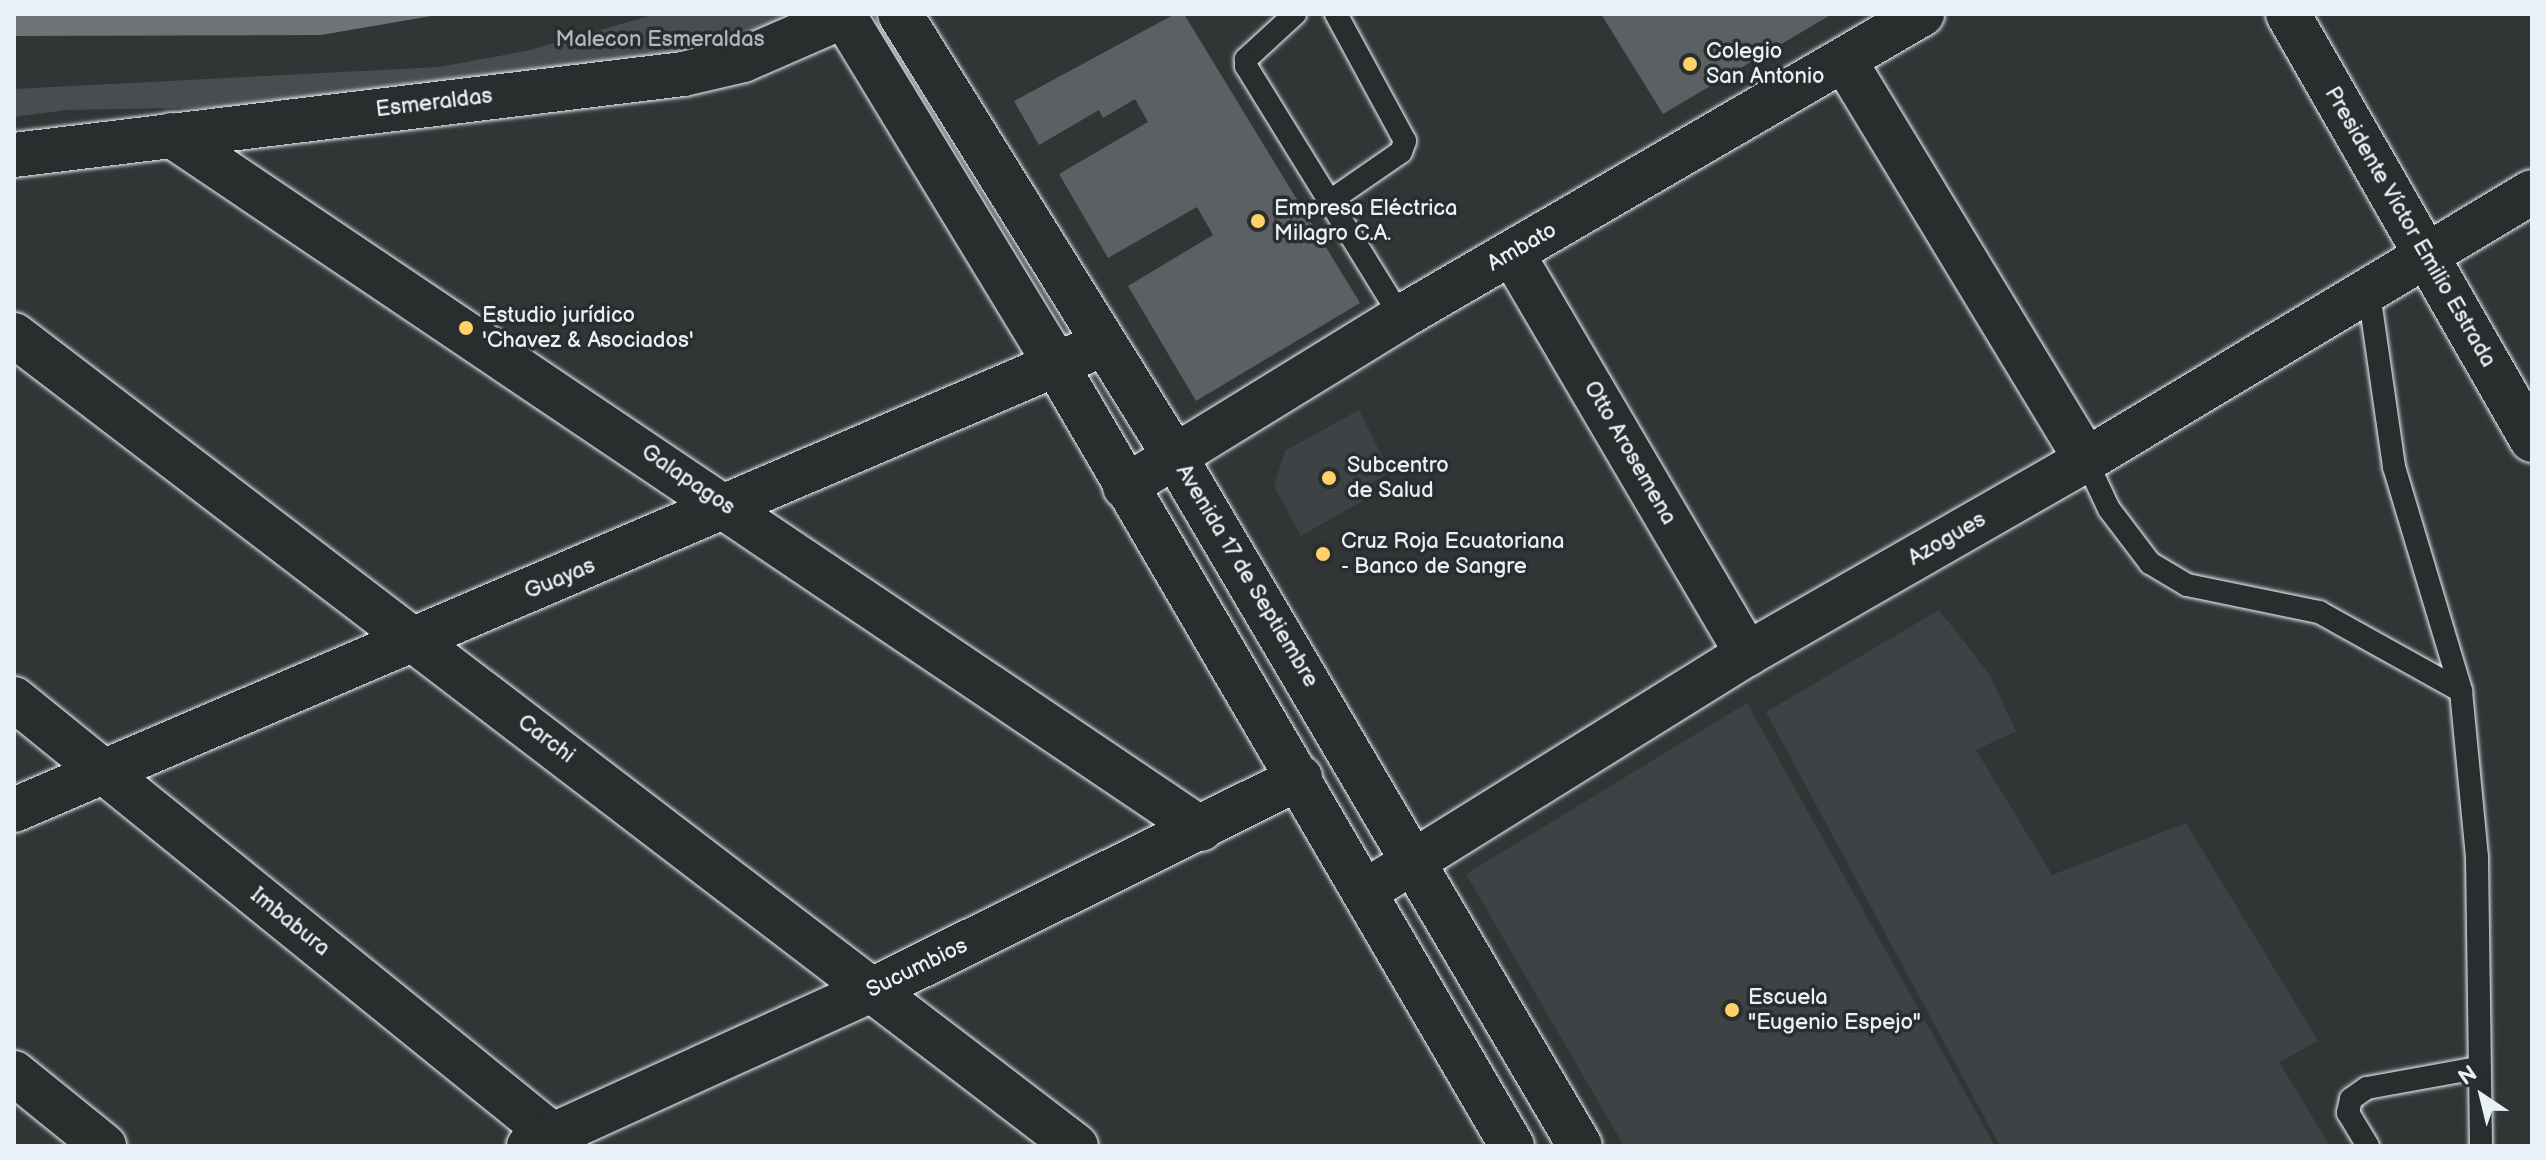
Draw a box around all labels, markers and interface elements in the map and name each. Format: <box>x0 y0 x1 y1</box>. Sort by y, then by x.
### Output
park label: Malecon Esmeraldas <box>555 27 765 53</box>
place label: Colegio San Antonio <box>1706 38 1825 90</box>
marker: Colegio San Antonio <box>1681 55 1699 73</box>
street label: Presidente Víctor Emilio Estrada <box>2319 82 2501 372</box>
street label: Esmeraldas <box>374 83 494 123</box>
place label: Empresa Eléctrica Milagro C.A. <box>1274 195 1457 246</box>
marker: Empresa Eléctrica Milagro C.A. <box>1249 212 1267 230</box>
street label: Ambato <box>1483 217 1561 277</box>
place label: Estudio jurídico 'Chavez & Asociados' <box>482 302 694 354</box>
marker: Estudio jurídico 'Chavez & Asociados' <box>457 319 475 337</box>
street label: Otto Arosemena <box>1578 376 1682 530</box>
street label: Galapagos <box>636 439 740 521</box>
place label: Subcentro de Salud <box>1347 452 1449 504</box>
street label: Avenida 17 de Septiembre <box>1170 459 1324 693</box>
marker: Subcentro de Salud <box>1318 467 1340 489</box>
street label: Azogues <box>1904 506 1990 572</box>
place label: Cruz Roja Ecuatoriana - Banco de Sangre <box>1341 528 1565 580</box>
marker: Cruz Roja Ecuatoriana - Banco de Sangre <box>1312 543 1334 565</box>
street label: Guayas <box>521 552 599 606</box>
street label: Carchi <box>512 709 580 769</box>
street label: Imbabura <box>245 882 335 962</box>
street label: Sucumbios <box>862 932 972 1004</box>
place label: Escuela "Eugenio Espejo" <box>1748 984 1921 1036</box>
marker: Escuela "Eugenio Espejo" <box>1723 1001 1741 1019</box>
north arrow <box>2442 1056 2522 1136</box>
text: N <box>2453 1060 2482 1092</box>

